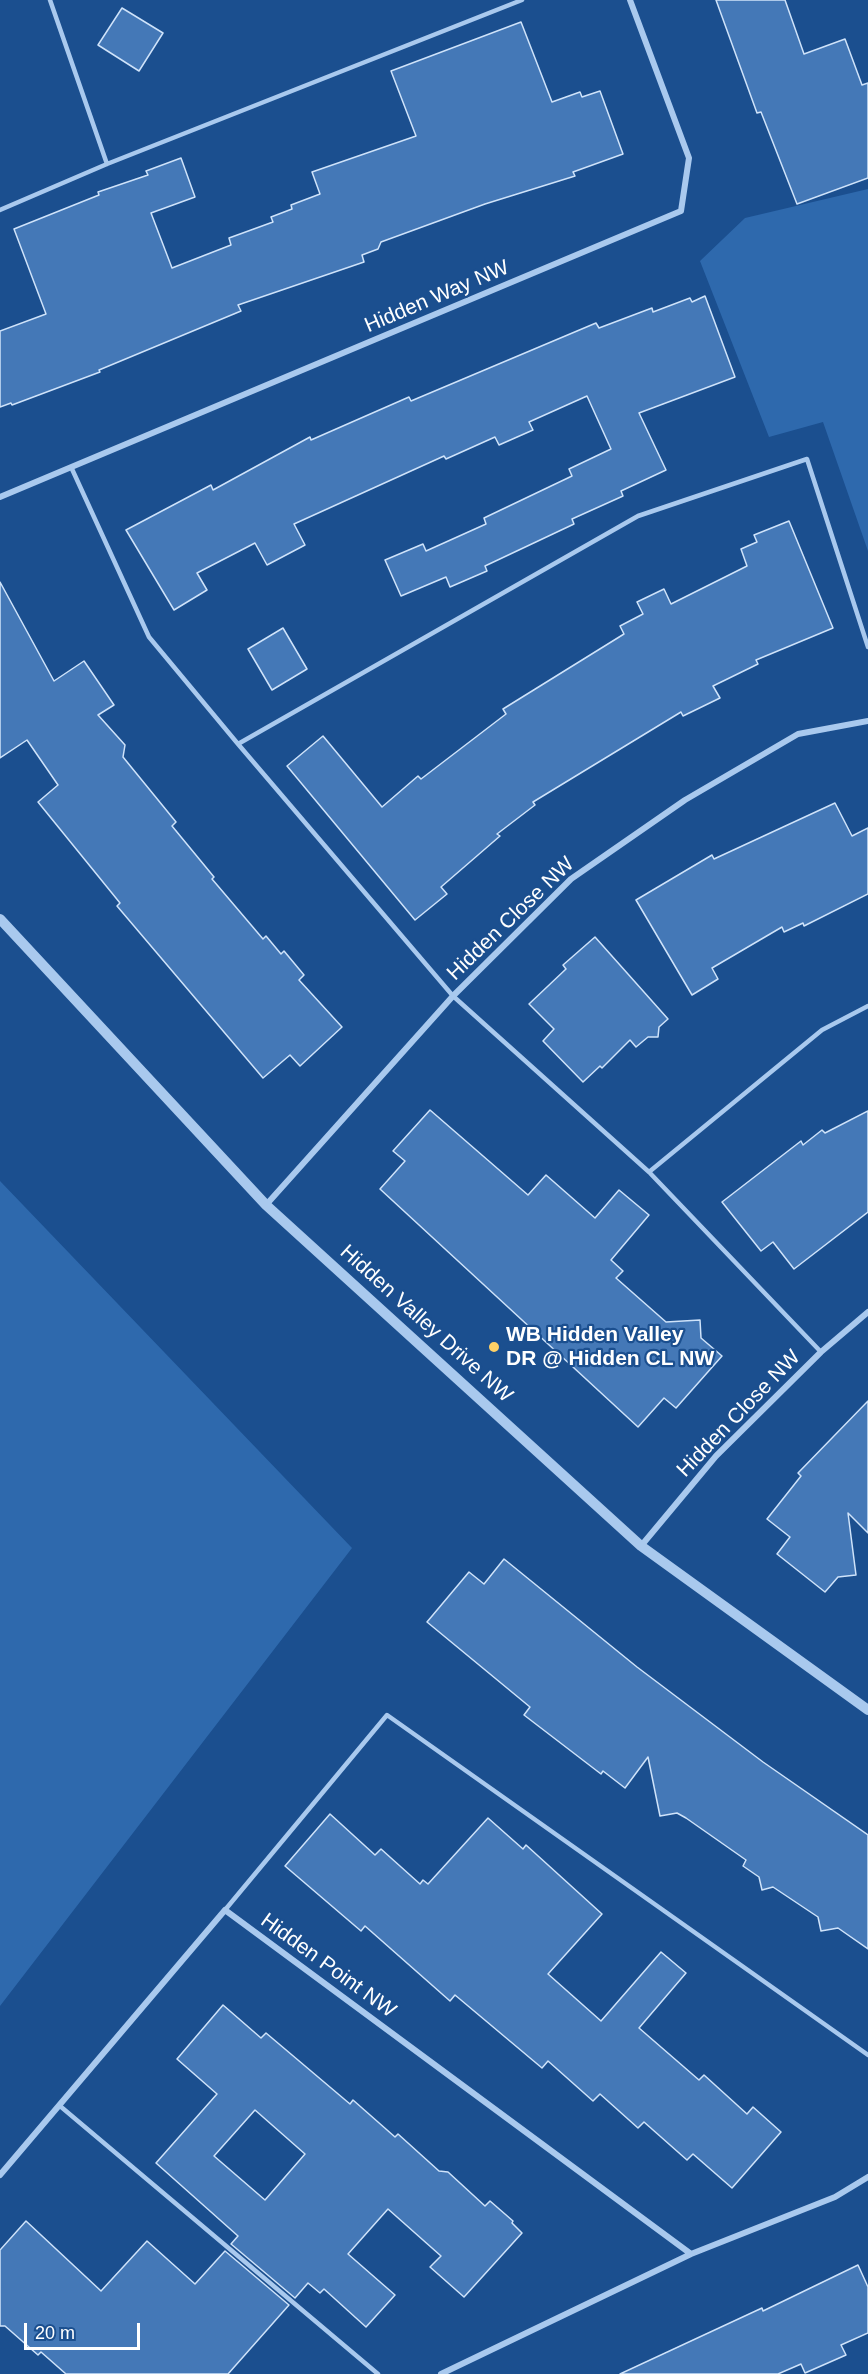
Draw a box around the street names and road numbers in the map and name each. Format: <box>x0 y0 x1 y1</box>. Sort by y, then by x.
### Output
street label: Hidden Way NW <box>361 255 513 339</box>
street label: Hidden Close NW <box>442 852 580 986</box>
street label: Hidden Valley Drive NW <box>334 1240 518 1408</box>
street label: Hidden Close NW <box>672 1345 806 1483</box>
street label: Hidden Point NW <box>255 1908 401 2024</box>

